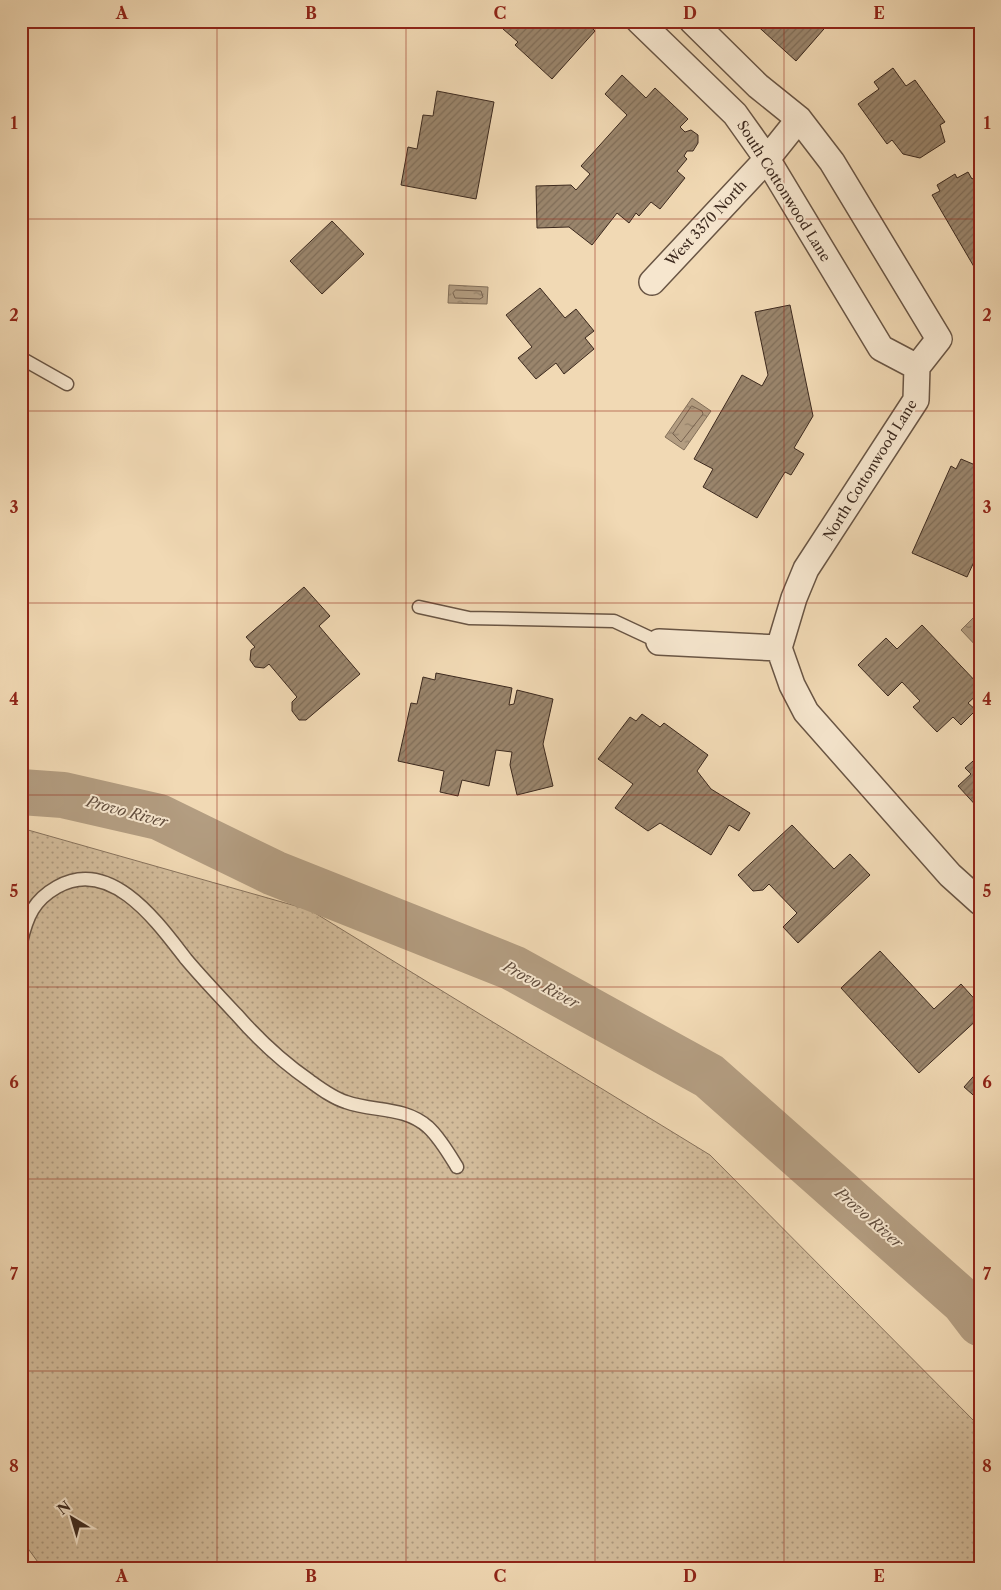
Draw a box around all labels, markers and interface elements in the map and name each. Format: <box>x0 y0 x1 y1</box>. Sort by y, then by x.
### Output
text: A <box>115 3 129 23</box>
text: B <box>305 3 317 23</box>
text: C <box>494 3 506 23</box>
text: D <box>683 3 697 23</box>
text: E <box>873 3 885 23</box>
text: 1 <box>10 113 18 133</box>
text: 1 <box>983 113 991 133</box>
street label: South Cottonwood Lane <box>733 117 835 265</box>
street label: West 3370 North <box>661 176 751 270</box>
text: 2 <box>9 305 19 325</box>
text: 2 <box>982 305 992 325</box>
street label: North Cottonwood Lane <box>819 396 921 544</box>
text: 3 <box>9 497 19 517</box>
text: 3 <box>982 497 992 517</box>
text: 4 <box>9 689 19 709</box>
text: 4 <box>982 689 992 709</box>
water label: Provo River <box>83 791 171 832</box>
text: 5 <box>10 881 19 901</box>
text: 5 <box>983 881 992 901</box>
water label: Provo River <box>499 956 583 1013</box>
text: 6 <box>9 1072 19 1092</box>
text: 6 <box>982 1072 992 1092</box>
water label: Provo River <box>831 1182 908 1253</box>
text: 7 <box>10 1264 19 1284</box>
text: 7 <box>983 1264 992 1284</box>
text: 8 <box>9 1456 19 1476</box>
text: 8 <box>982 1456 992 1476</box>
north arrow <box>48 1492 98 1542</box>
text: N <box>54 1497 74 1519</box>
text: A <box>115 1566 129 1586</box>
text: B <box>305 1566 317 1586</box>
text: C <box>494 1566 506 1586</box>
text: D <box>683 1566 697 1586</box>
text: E <box>873 1566 885 1586</box>

